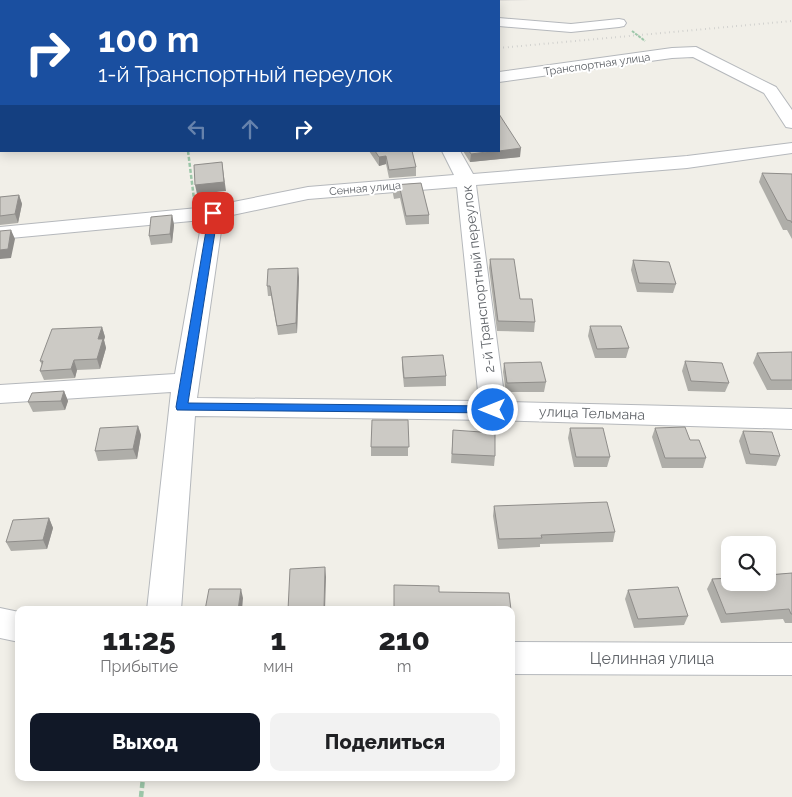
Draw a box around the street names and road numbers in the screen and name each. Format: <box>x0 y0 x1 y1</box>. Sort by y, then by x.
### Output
street label: Транспортная улица <box>543 51 651 78</box>
street label: Сенная улица <box>329 179 402 198</box>
street label: 2-й Транспортный переулок <box>459 184 497 374</box>
street label: улица Тельмана <box>539 403 645 423</box>
street label: Целинная улица <box>590 649 714 668</box>

